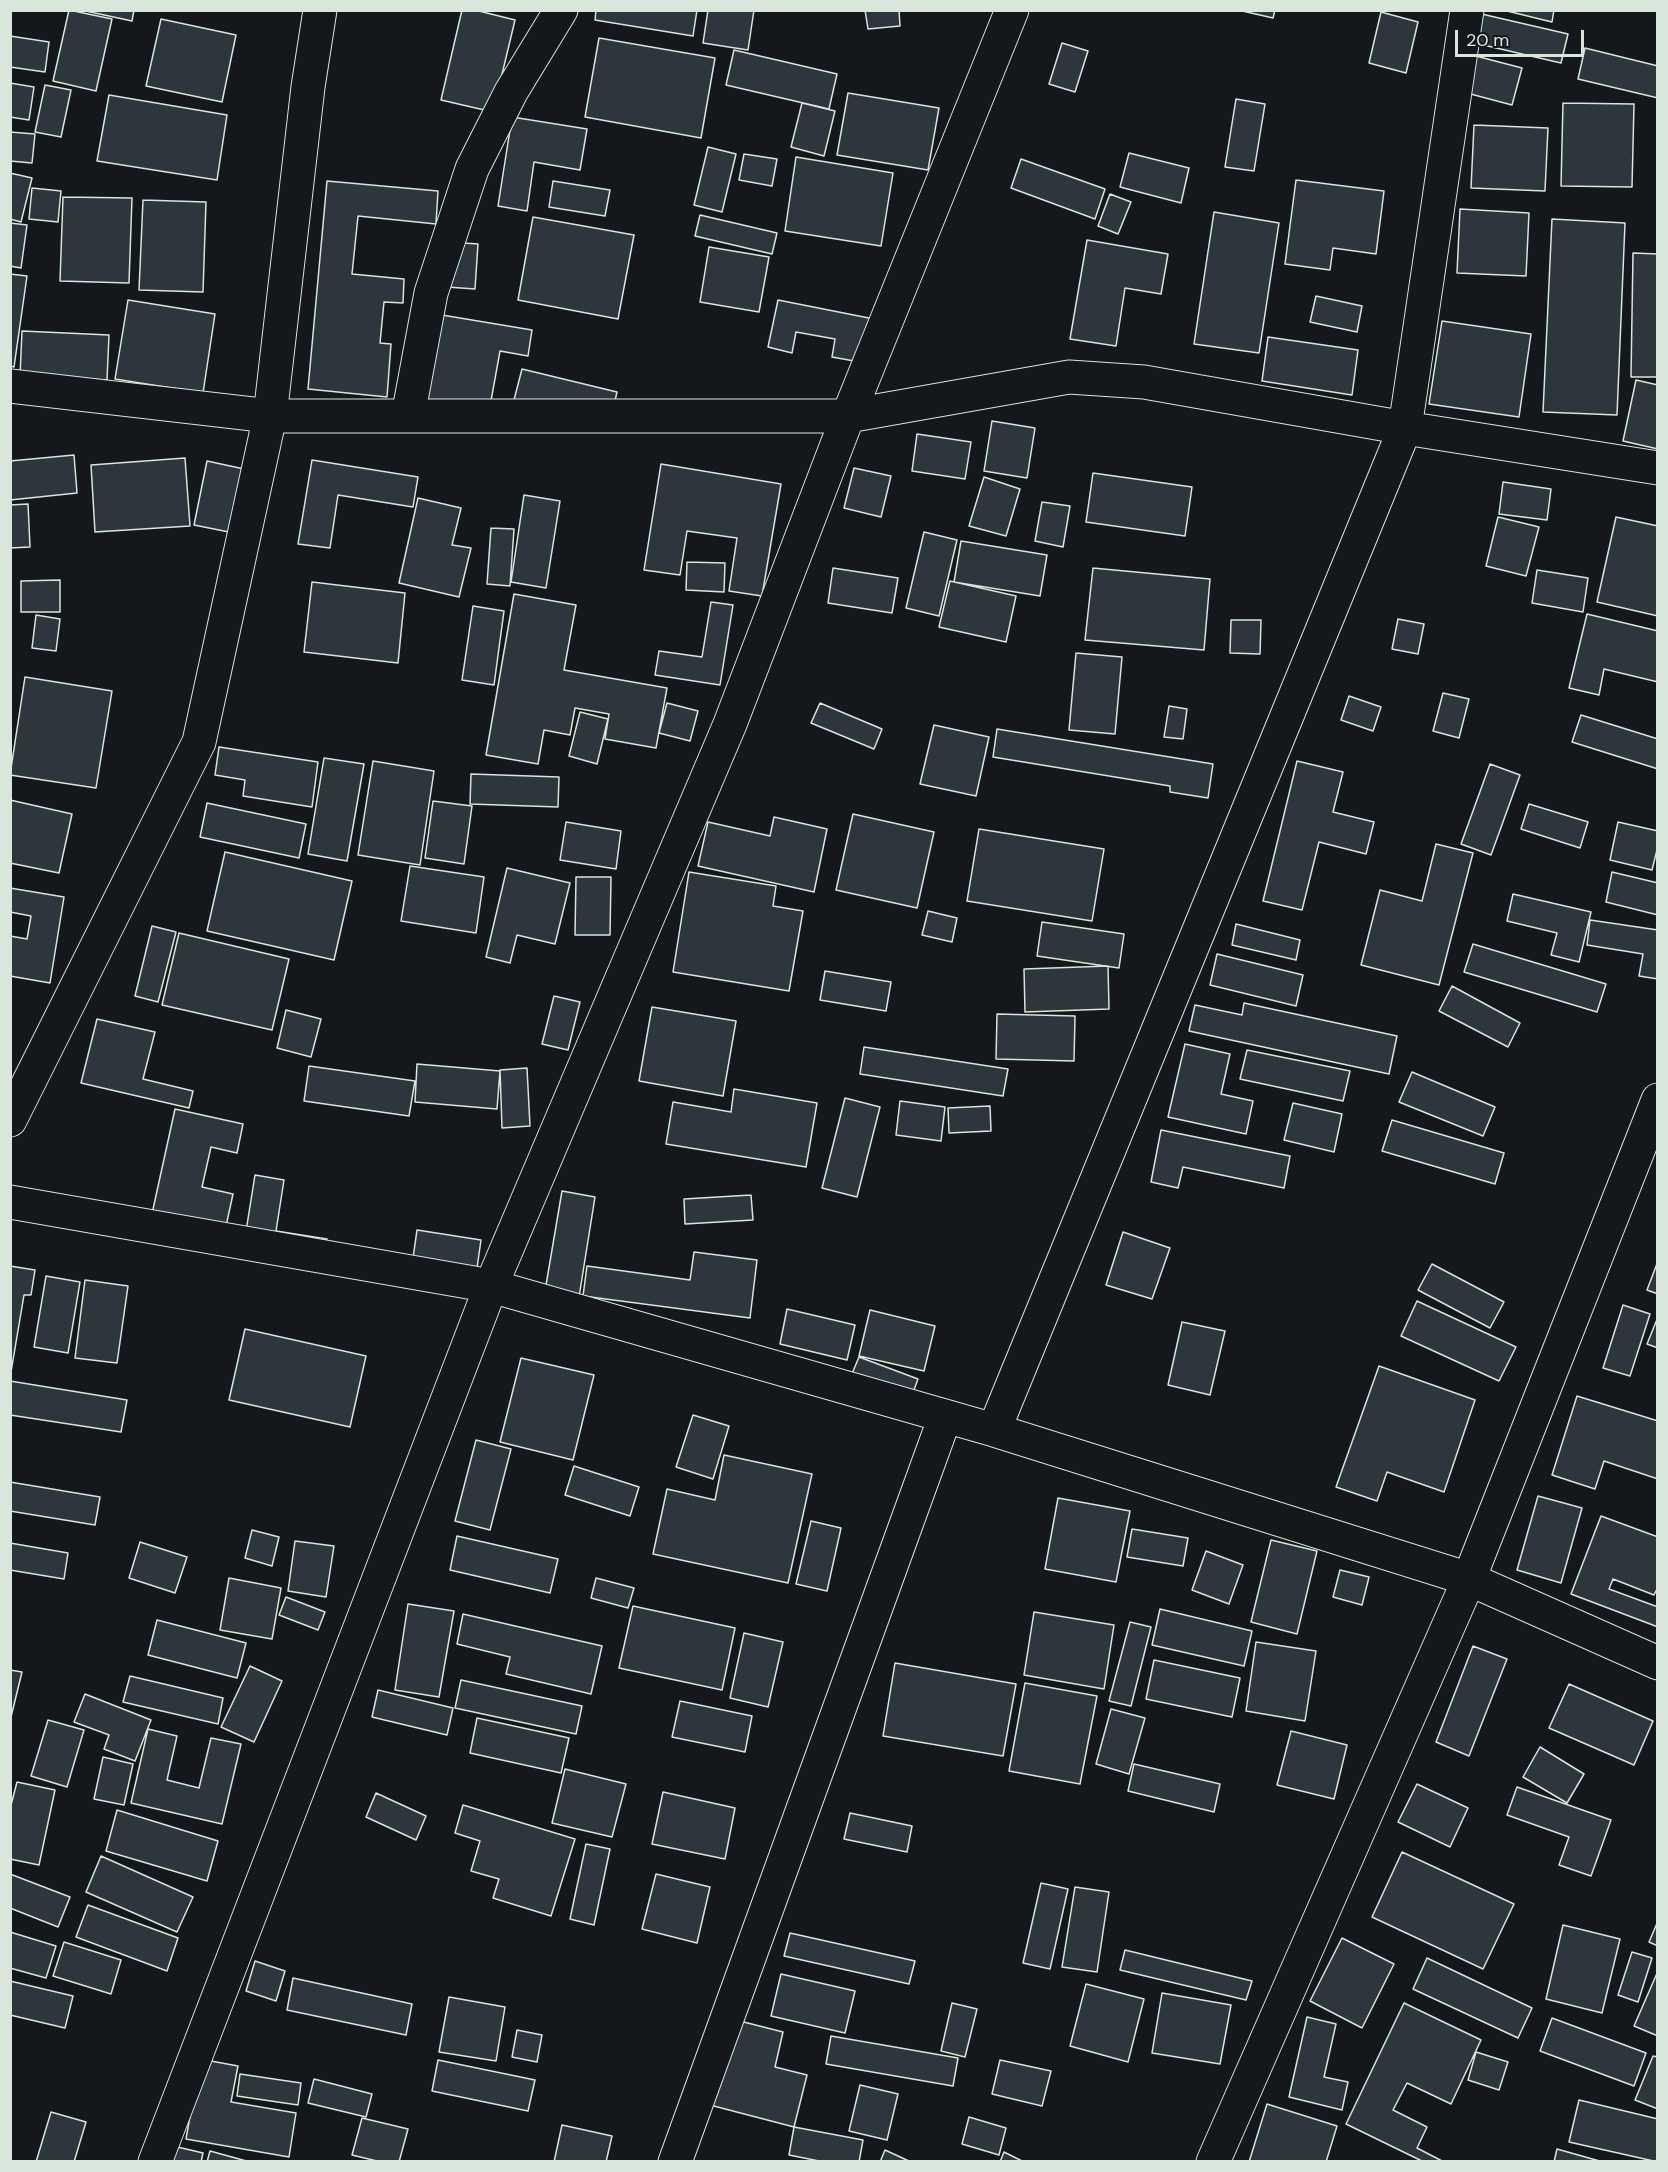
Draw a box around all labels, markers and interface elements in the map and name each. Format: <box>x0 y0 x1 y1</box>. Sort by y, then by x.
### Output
scale bar <box>1458 18 1587 56</box>
text: 20 m <box>1466 28 1509 52</box>

